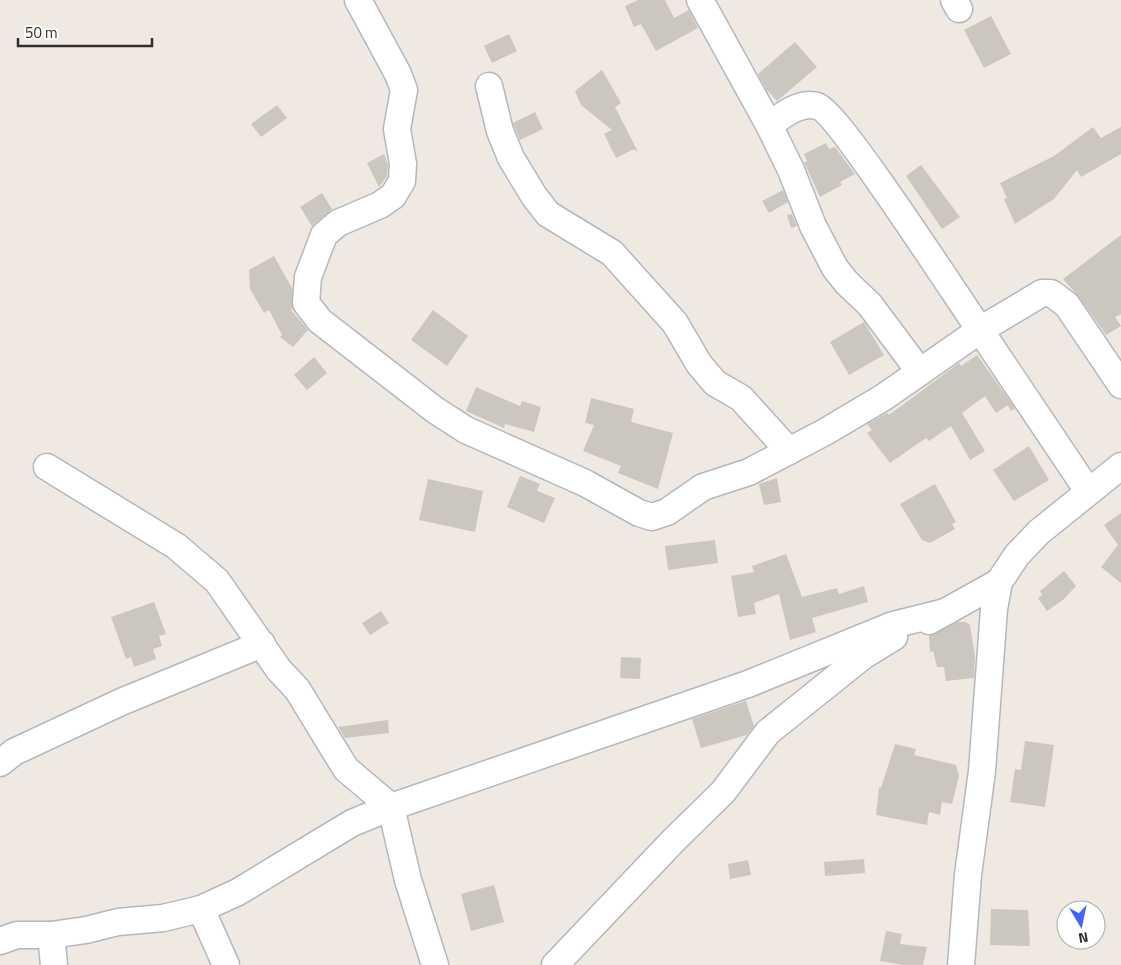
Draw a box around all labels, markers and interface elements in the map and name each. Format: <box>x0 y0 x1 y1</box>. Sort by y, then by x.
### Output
scale bar <box>18 15 151 47</box>
text: 50 m <box>25 21 58 44</box>
north arrow <box>1056 900 1106 950</box>
text: N <box>1077 927 1090 949</box>

